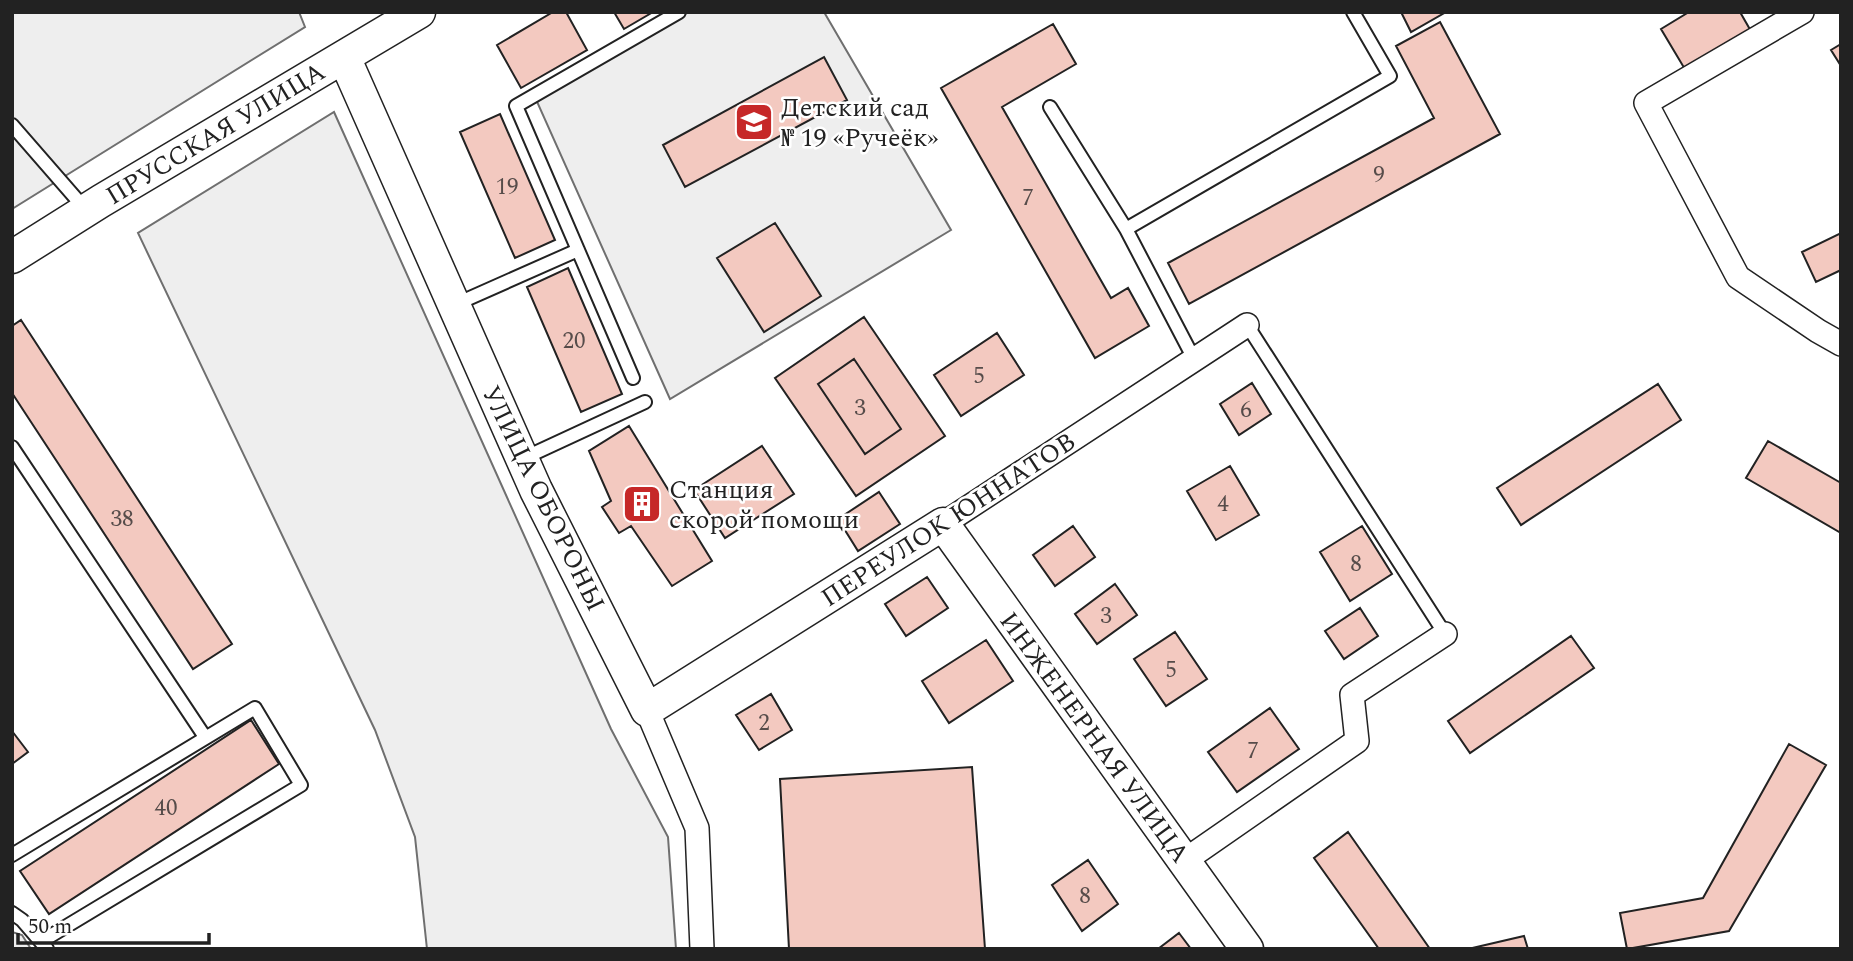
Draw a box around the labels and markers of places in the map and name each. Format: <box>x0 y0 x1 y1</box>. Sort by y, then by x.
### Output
place label: Детский сад № 19 «Ручеёк» <box>781 88 938 158</box>
school or university icon: Детский сад № 19 «Ручеёк» <box>733 101 775 143</box>
place label: Станция скорой помощи <box>669 470 859 540</box>
building icon: Станция скорой помощи <box>621 483 663 525</box>

